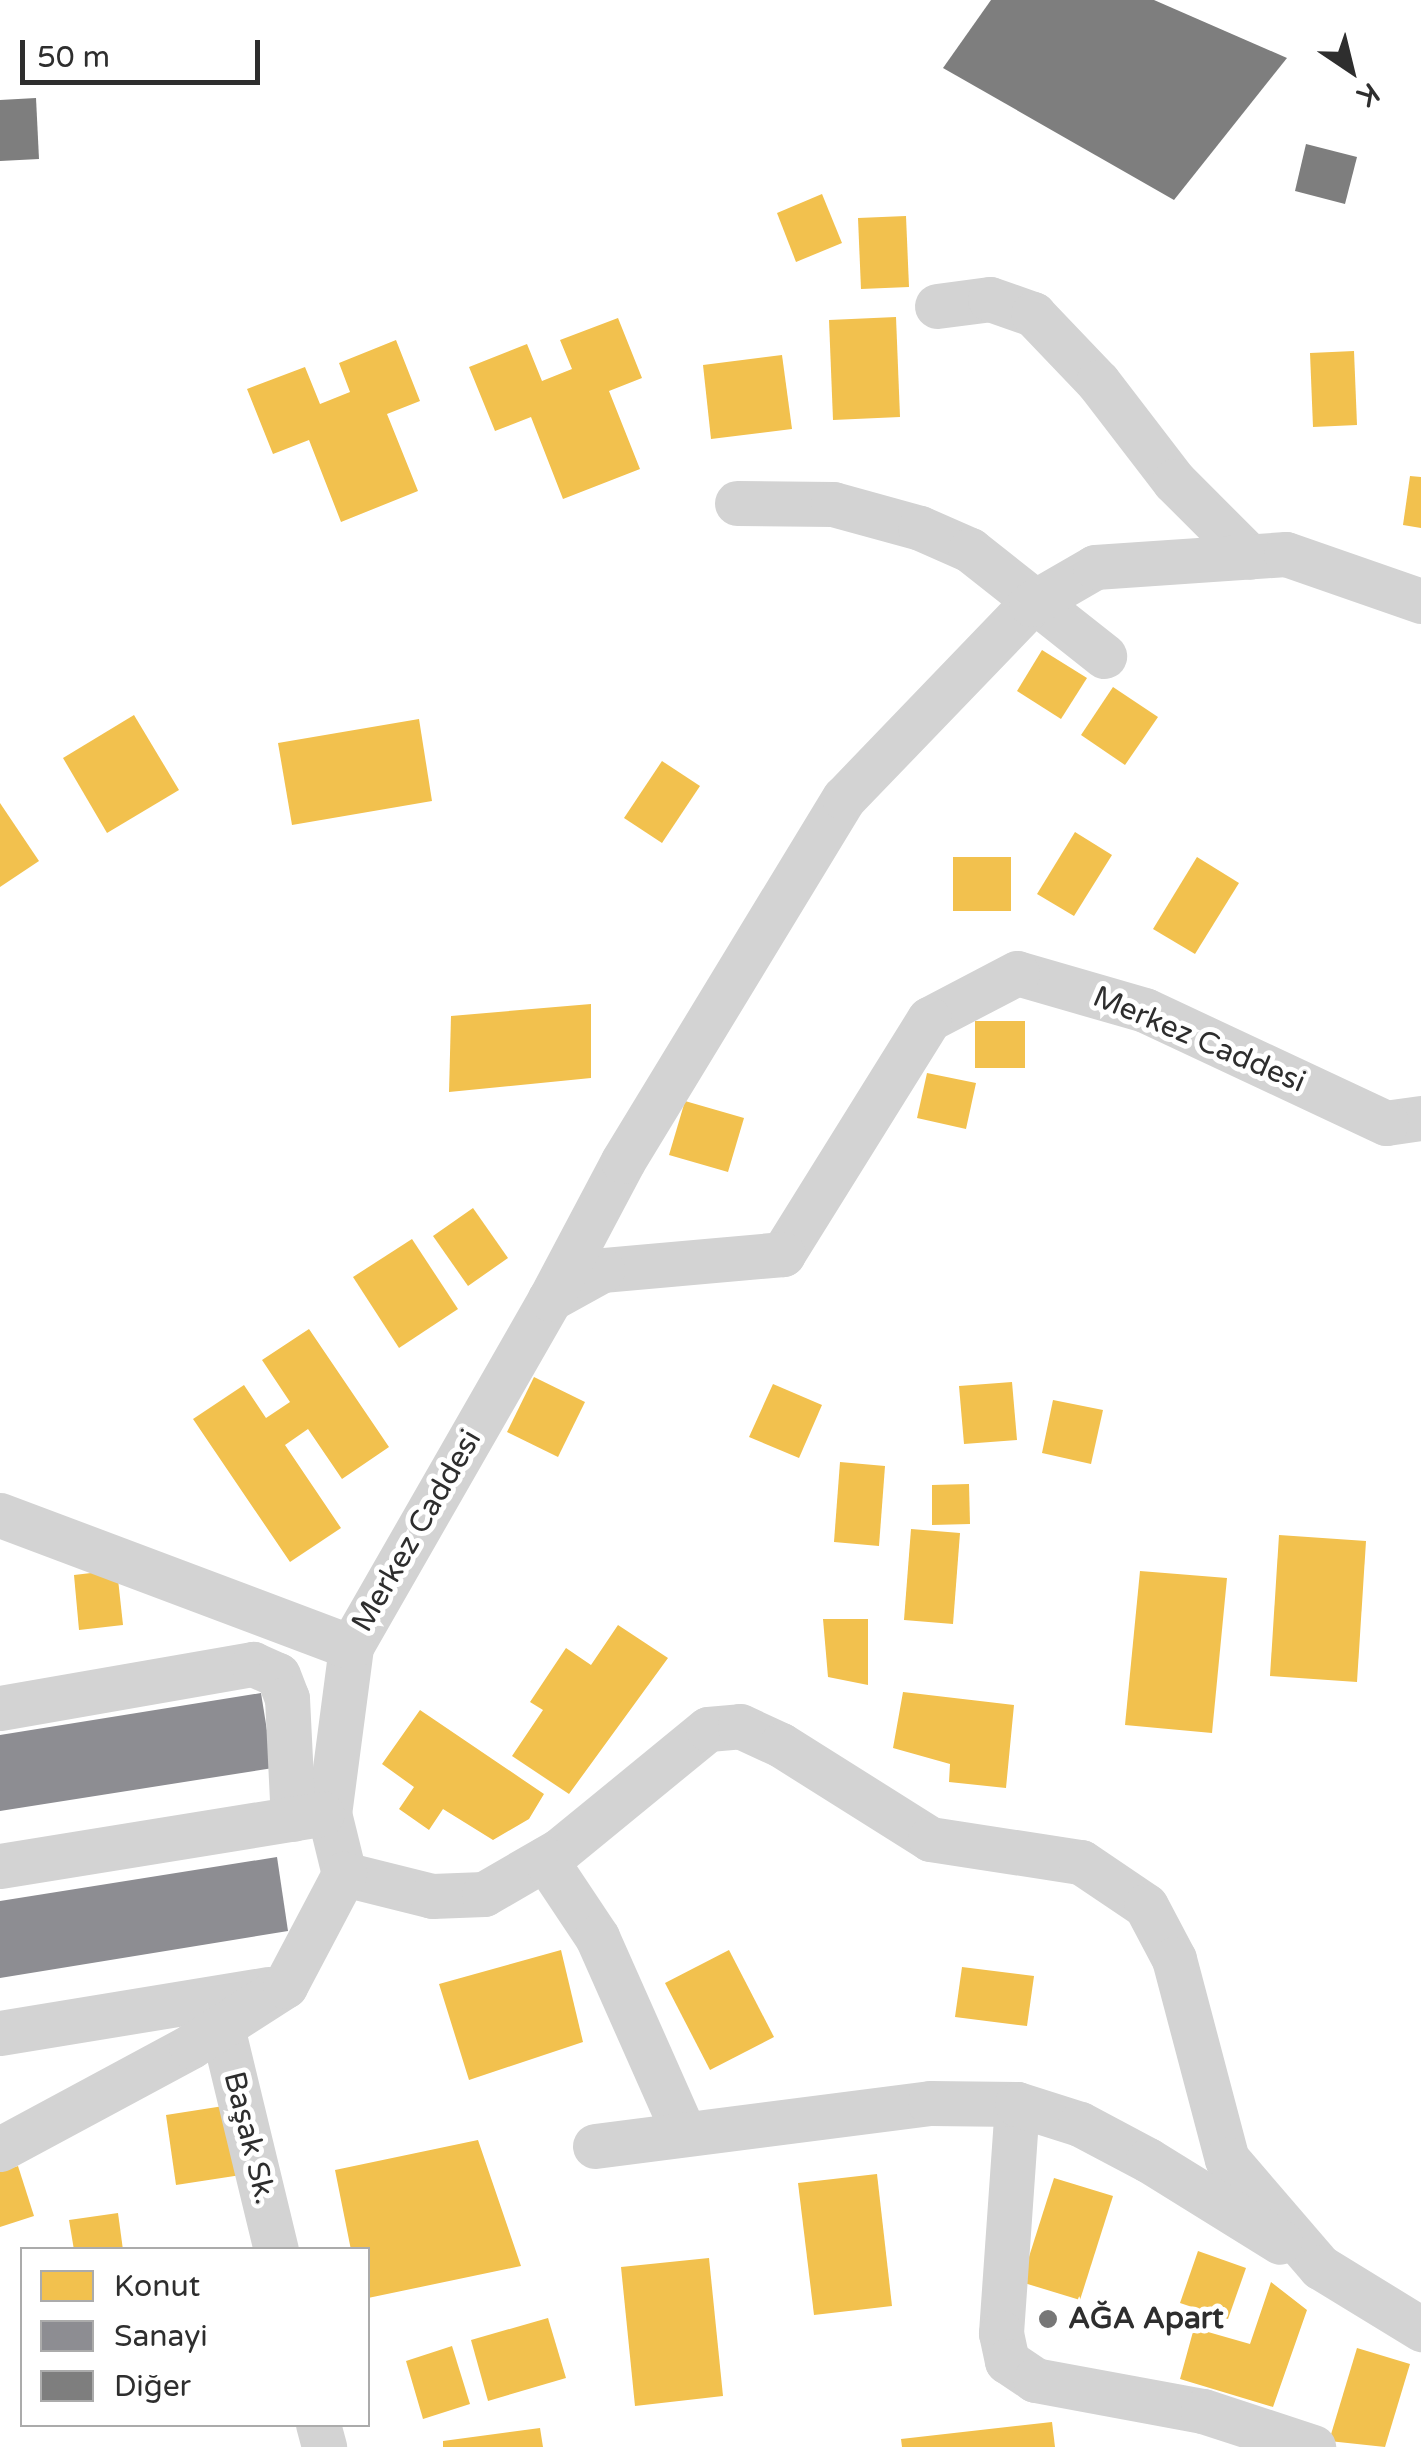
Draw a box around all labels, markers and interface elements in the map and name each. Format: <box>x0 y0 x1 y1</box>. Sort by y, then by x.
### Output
scale bar <box>25 20 265 82</box>
north arrow <box>1301 20 1401 120</box>
text: 50 m <box>37 39 110 76</box>
text: K <box>1351 75 1386 114</box>
street label: Merkez Caddesi <box>1087 979 1311 1101</box>
street label: Merkez Caddesi <box>345 1424 489 1638</box>
street label: Başak Sk. <box>215 2068 283 2208</box>
legend <box>20 2247 370 2427</box>
text: Konut <box>114 2268 200 2305</box>
place label: AĞA Apart <box>1068 2301 1224 2337</box>
marker: AĞA Apart <box>1037 2308 1059 2330</box>
text: Sanayi <box>114 2318 208 2355</box>
text: Diğer <box>114 2368 191 2405</box>

